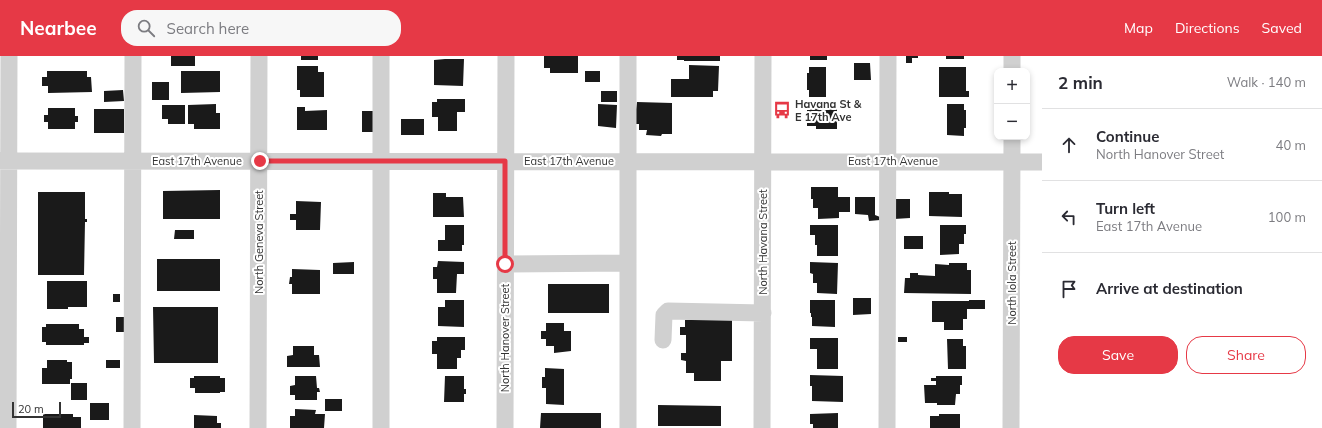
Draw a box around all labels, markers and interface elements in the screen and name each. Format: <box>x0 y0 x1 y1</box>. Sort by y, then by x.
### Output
search box <box>121 10 401 46</box>
text: Nearbee <box>20 16 97 40</box>
icon: search <box>135 17 157 39</box>
text: Search here <box>167 19 249 38</box>
text: Map <box>1124 19 1153 37</box>
text: Directions <box>1175 19 1240 37</box>
text: Saved <box>1262 19 1302 37</box>
map controls <box>994 68 1030 140</box>
button: + <box>994 68 1030 104</box>
text: 2 min <box>1058 72 1103 93</box>
text: Walk · 140 m <box>1227 74 1306 90</box>
place label: Havana St & E 17th Ave <box>795 97 862 124</box>
bus stop icon: Havana St & E 17th Ave <box>772 100 792 120</box>
button: − <box>994 104 1030 140</box>
text: Continue <box>1096 127 1159 146</box>
icon: ahead <box>1058 134 1080 156</box>
text: 40 m <box>1276 137 1306 153</box>
text: North Hanover Street <box>1096 146 1224 162</box>
route end <box>251 152 269 170</box>
street label: East 17th Avenue <box>152 154 242 168</box>
street label: East 17th Avenue <box>524 154 614 168</box>
street label: East 17th Avenue <box>848 154 938 168</box>
street label: North Havana Street <box>756 189 770 295</box>
street label: North Geneva Street <box>252 190 266 294</box>
text: Turn left <box>1096 199 1155 218</box>
icon: left <box>1058 206 1080 228</box>
text: 100 m <box>1268 209 1306 225</box>
text: East 17th Avenue <box>1096 218 1202 234</box>
street label: North Iola Street <box>1005 241 1019 325</box>
route start <box>496 255 514 273</box>
icon: arrive <box>1058 278 1080 300</box>
text: Arrive at destination <box>1096 279 1243 298</box>
street label: North Hanover Street <box>498 284 512 392</box>
button: Save <box>1058 336 1178 374</box>
button: Share <box>1186 336 1306 374</box>
scale bar <box>12 400 61 419</box>
text: 20 m <box>18 402 44 416</box>

